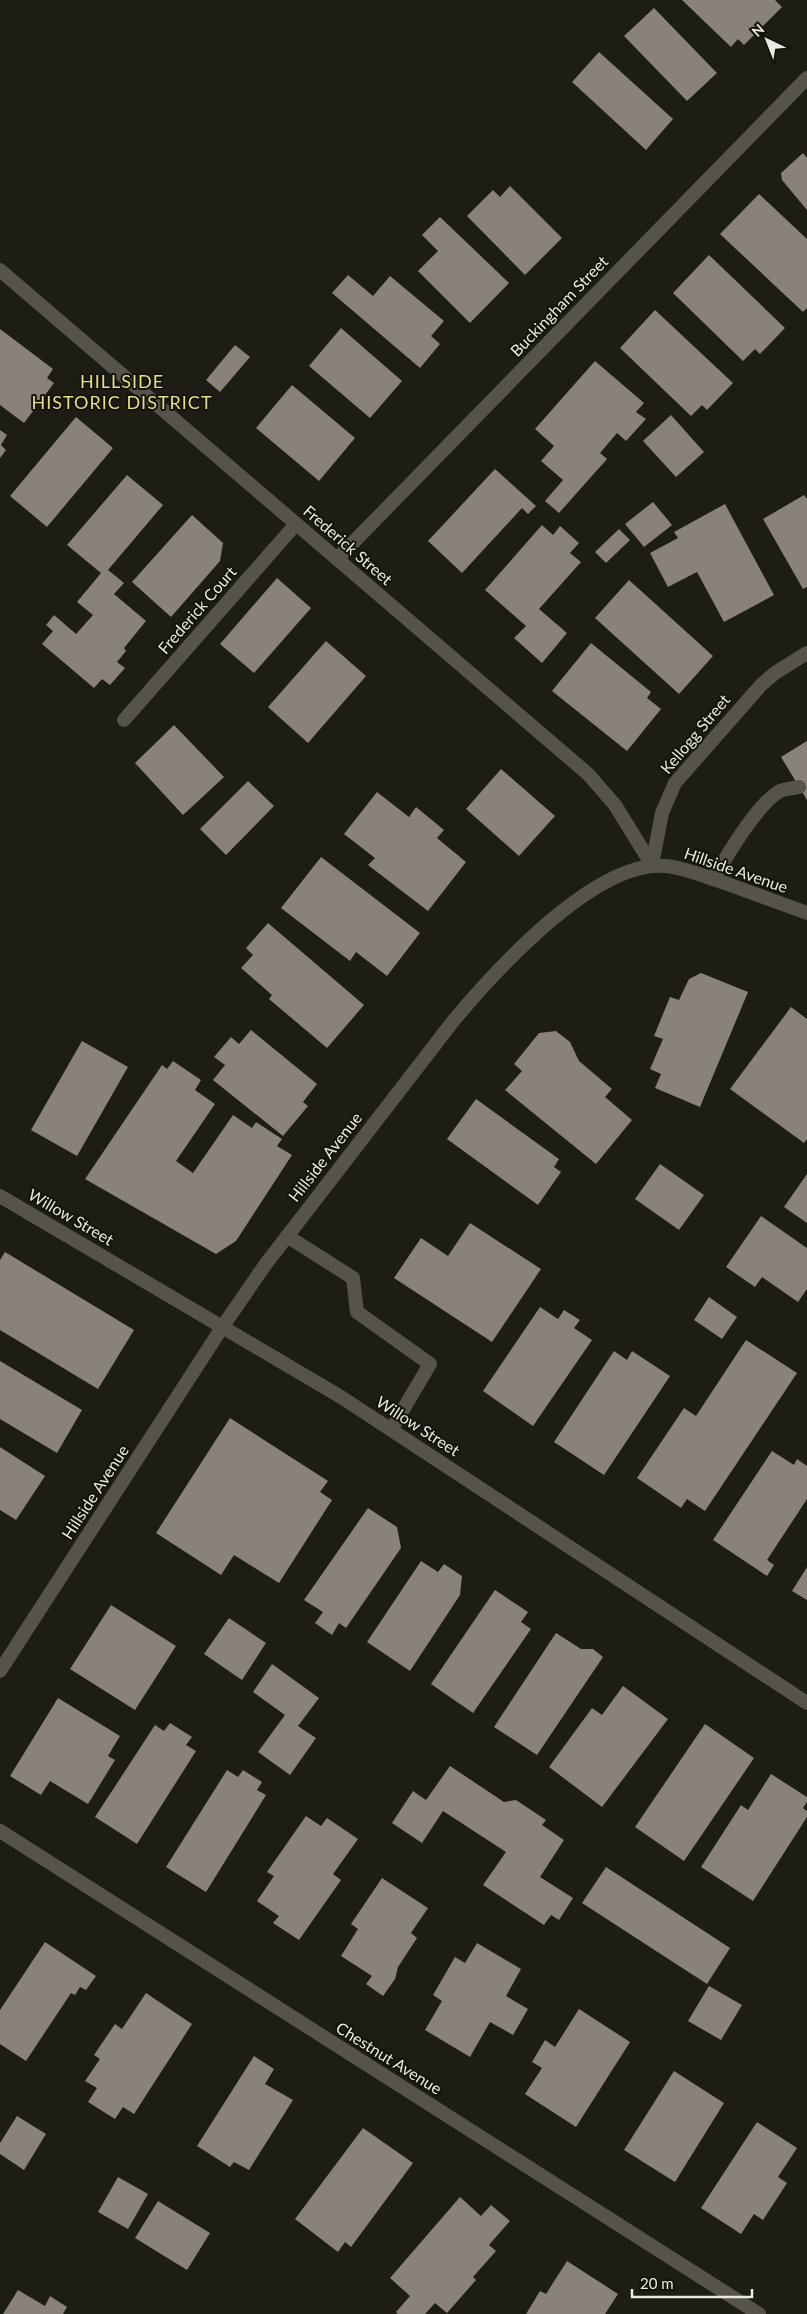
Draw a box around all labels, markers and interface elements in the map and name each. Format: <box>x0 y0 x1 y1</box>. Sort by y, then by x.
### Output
north arrow <box>742 15 792 65</box>
text: N <box>748 20 768 40</box>
street label: Buckingham Street <box>506 251 612 360</box>
district label: HILLSIDE HISTORIC DISTRICT <box>31 370 213 413</box>
street label: Frederick Street <box>300 501 397 588</box>
street label: Frederick Court <box>154 562 240 657</box>
street label: Kellogg Street <box>656 690 734 777</box>
street label: Hillside Avenue <box>682 843 790 896</box>
street label: Hillside Avenue <box>284 1108 365 1205</box>
street label: Willow Street <box>25 1185 117 1249</box>
street label: Willow Street <box>373 1392 464 1460</box>
street label: Hillside Avenue <box>57 1441 132 1542</box>
street label: Chestnut Avenue <box>333 2018 446 2098</box>
scale bar <box>632 2266 752 2298</box>
text: 20 m <box>640 2274 674 2292</box>

